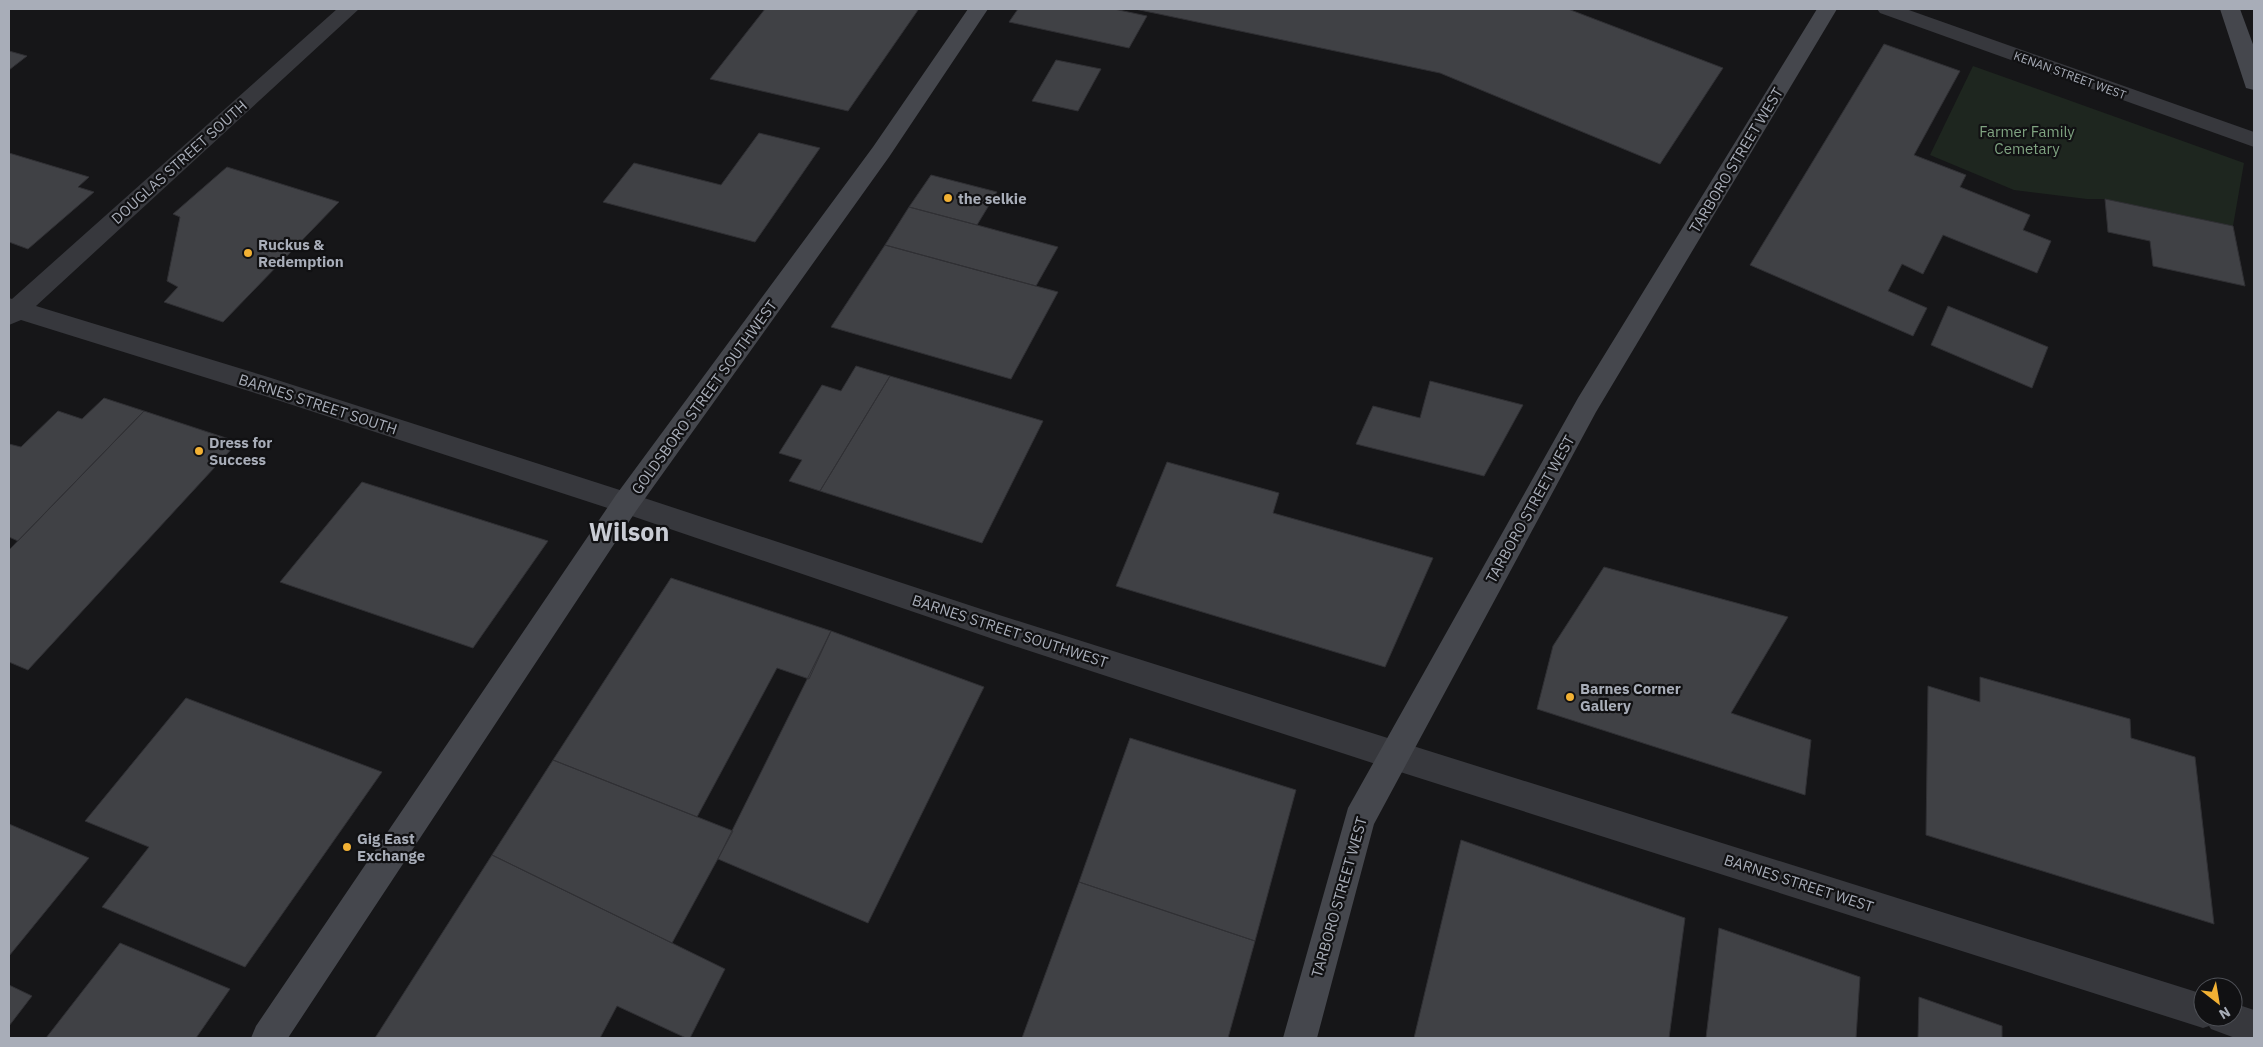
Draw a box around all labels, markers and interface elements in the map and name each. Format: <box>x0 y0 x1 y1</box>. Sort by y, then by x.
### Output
street label: KENAN STREET WEST <box>2012 48 2128 102</box>
street label: TARBORO STREET WEST <box>1685 83 1787 236</box>
street label: DOUGLAS STREET SOUTH <box>107 96 251 228</box>
park label: Farmer Family Cemetary <box>1979 122 2075 158</box>
place label: the selkie <box>958 189 1027 208</box>
marker: the selkie <box>942 192 954 204</box>
place label: Ruckus & Redemption <box>258 235 344 271</box>
marker: Ruckus & Redemption <box>242 247 254 259</box>
street label: GOLDSBORO STREET SOUTHWEST <box>627 296 781 498</box>
street label: BARNES STREET SOUTH <box>236 369 400 439</box>
street label: TARBORO STREET WEST <box>1481 431 1579 586</box>
place label: Dress for Success <box>209 433 272 469</box>
marker: Dress for Success <box>193 445 205 457</box>
district label: Wilson <box>589 515 669 548</box>
street label: BARNES STREET SOUTHWEST <box>910 590 1111 672</box>
place label: Barnes Corner Gallery <box>1580 679 1681 715</box>
marker: Barnes Corner Gallery <box>1564 691 1576 703</box>
street label: TARBORO STREET WEST <box>1307 814 1371 980</box>
place label: Gig East Exchange <box>357 829 425 865</box>
marker: Gig East Exchange <box>341 841 353 853</box>
street label: BARNES STREET WEST <box>1722 850 1877 916</box>
north arrow <box>2193 977 2243 1027</box>
text: N <box>2216 1003 2234 1023</box>

